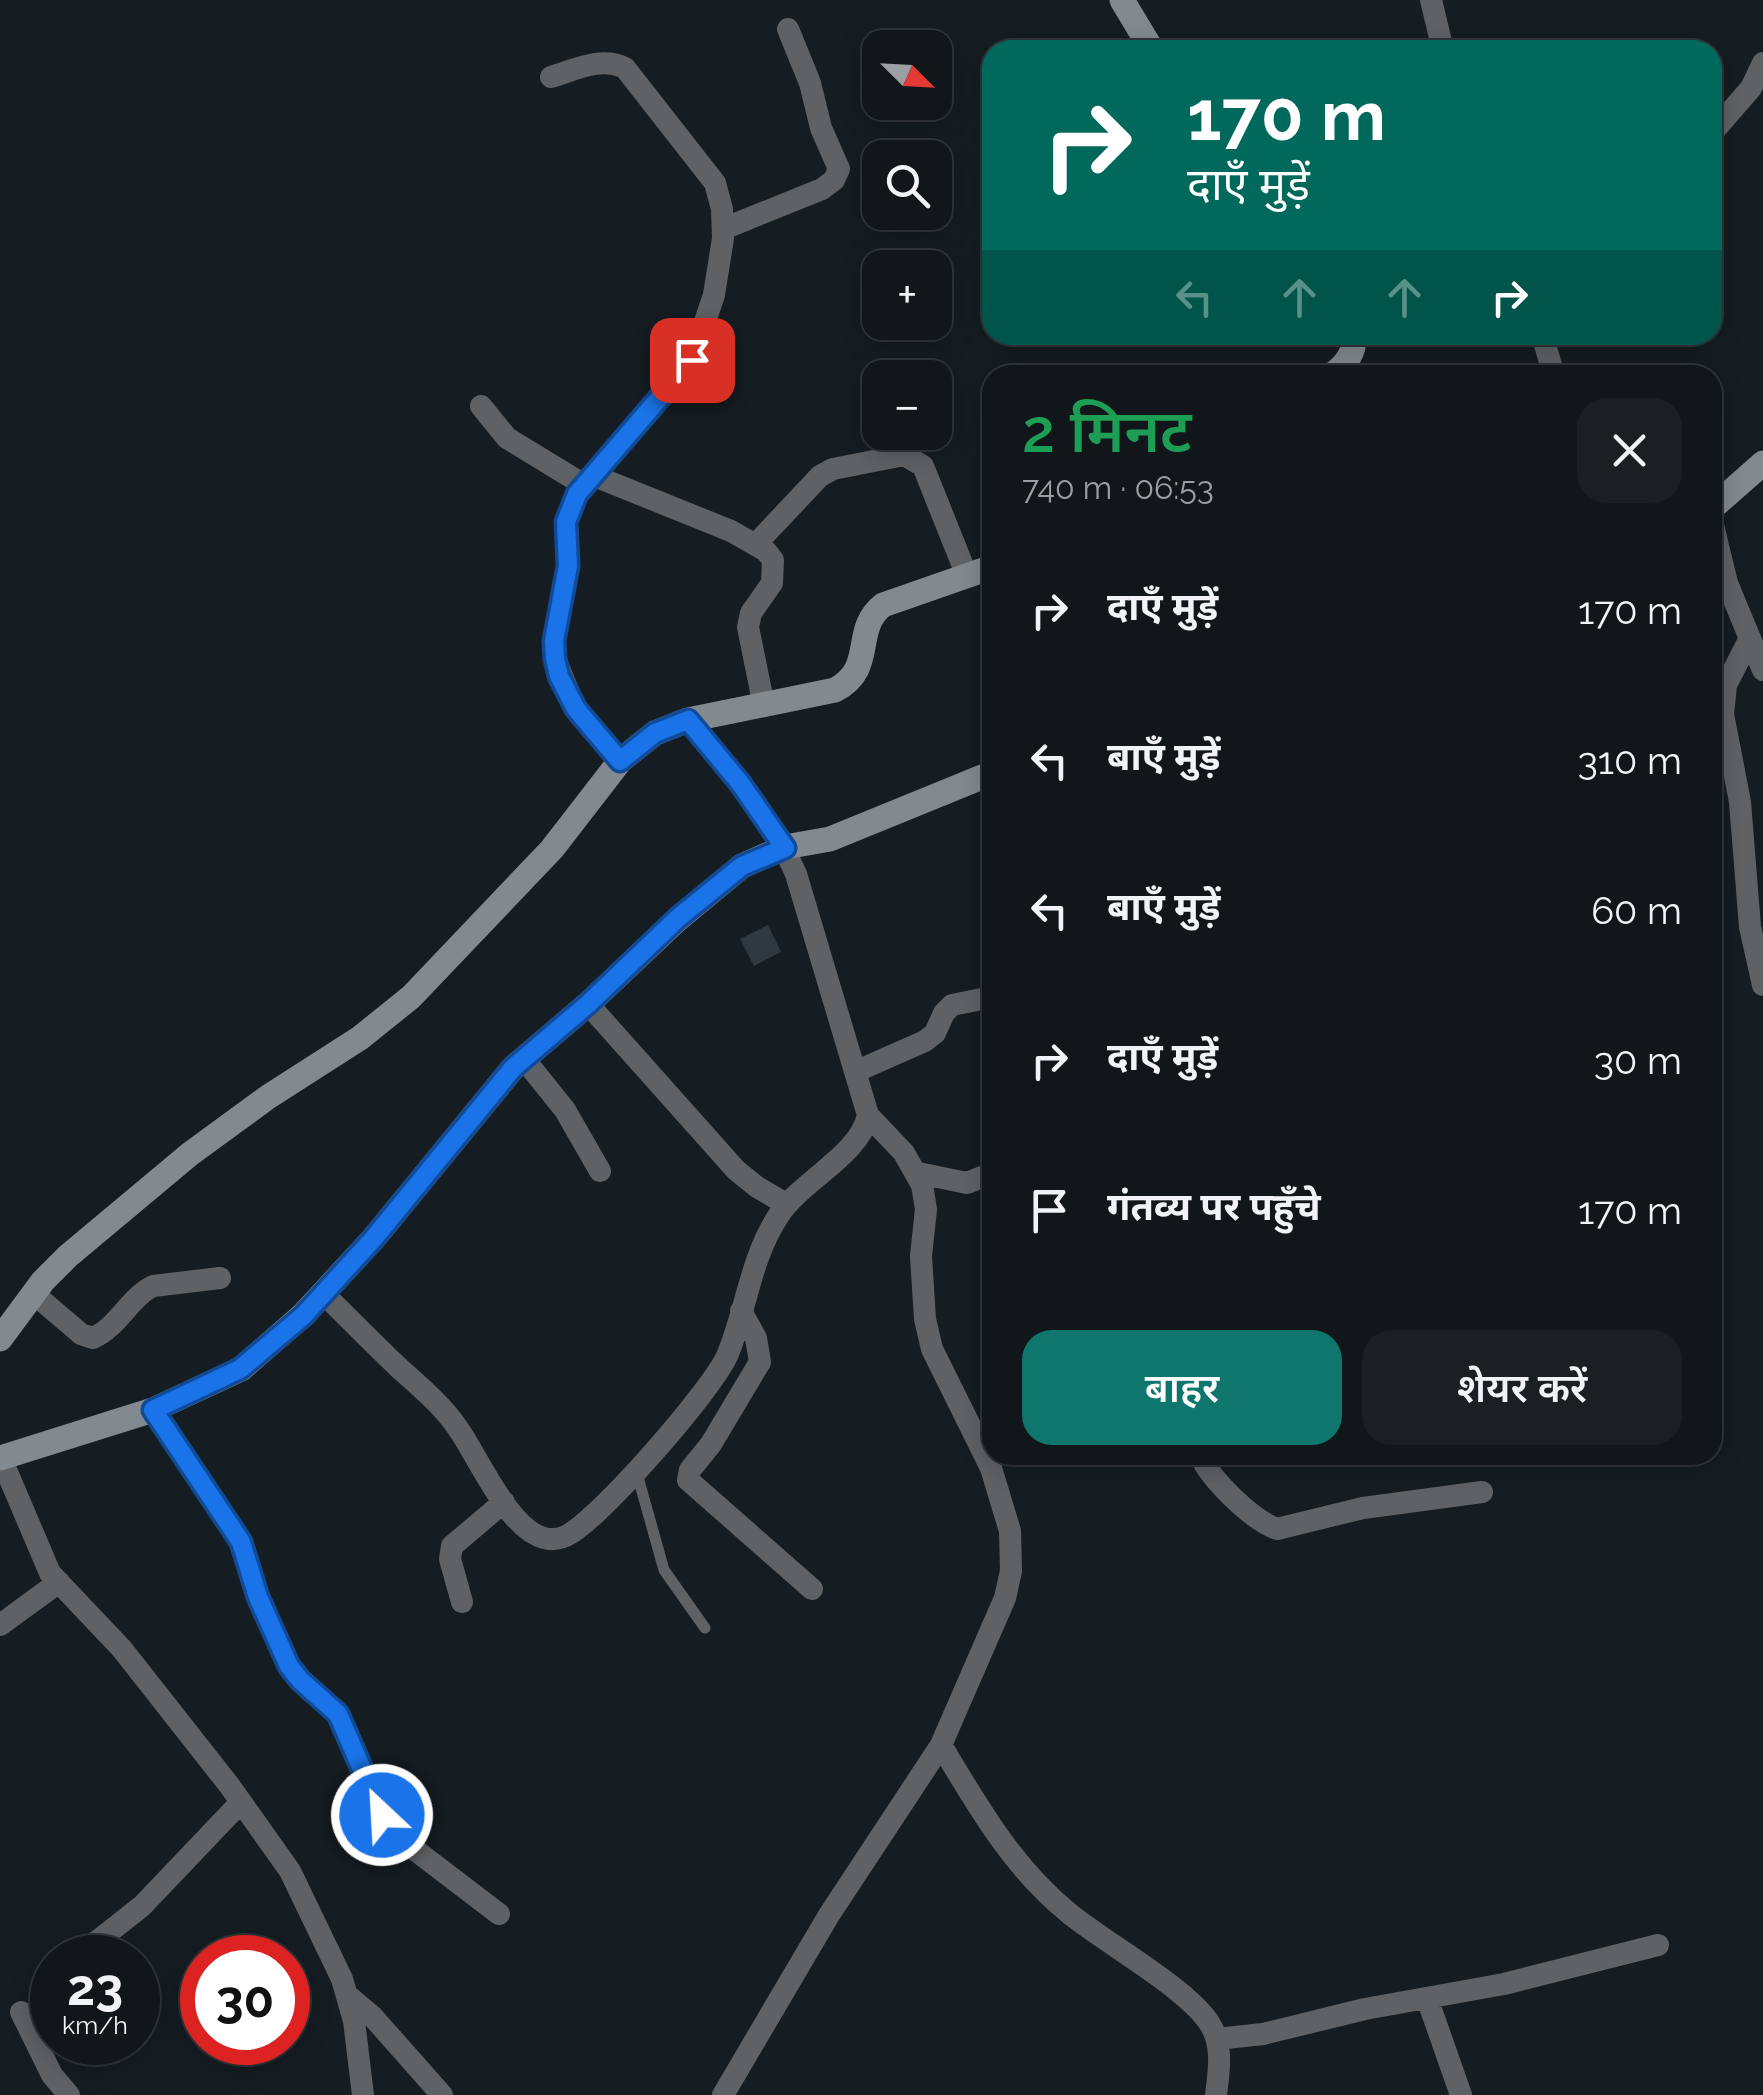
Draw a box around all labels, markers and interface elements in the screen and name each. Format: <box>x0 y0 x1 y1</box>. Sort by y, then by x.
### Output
north arrow <box>862 30 952 120</box>
map controls <box>862 30 952 450</box>
text: 170 m <box>1187 74 1386 156</box>
icon: right <box>1022 80 1152 210</box>
button: search <box>862 140 952 230</box>
text: दाएँ मुड़ें <box>1187 158 1310 211</box>
button: + <box>862 250 952 340</box>
icon: left <box>1167 270 1222 325</box>
icon: ahead <box>1272 270 1327 325</box>
icon: ahead <box>1377 270 1432 325</box>
icon: right <box>1482 270 1537 325</box>
pin <box>650 318 735 403</box>
icon: arrive <box>665 333 720 388</box>
button: − <box>862 360 952 450</box>
text: 2 मिनट <box>1022 396 1192 466</box>
button: close <box>1577 398 1682 503</box>
text: 740 m · 06:53 <box>1022 469 1214 506</box>
icon: right <box>1022 583 1077 638</box>
text: दाएँ मुड़ें <box>1107 584 1218 629</box>
text: 170 m <box>1578 588 1682 633</box>
icon: left <box>1022 733 1077 788</box>
text: बाएँ मुड़ें <box>1107 734 1220 779</box>
text: 310 m <box>1578 738 1682 783</box>
icon: left <box>1022 883 1077 938</box>
text: बाएँ मुड़ें <box>1107 884 1220 929</box>
text: 60 m <box>1591 888 1682 933</box>
icon: right <box>1022 1033 1077 1088</box>
text: दाएँ मुड़ें <box>1107 1034 1218 1079</box>
text: 30 m <box>1594 1038 1682 1083</box>
icon: arrive <box>1022 1183 1077 1238</box>
text: गंतव्य पर पहुँचे <box>1107 1184 1321 1229</box>
text: 170 m <box>1578 1188 1682 1233</box>
button: बाहर <box>1022 1330 1342 1445</box>
button: शेयर करें <box>1362 1330 1682 1445</box>
position arrow <box>330 1763 434 1867</box>
speed limit sign: 30 <box>180 1935 310 2065</box>
text: 23 <box>67 1958 123 2017</box>
text: km/h <box>62 2010 128 2040</box>

